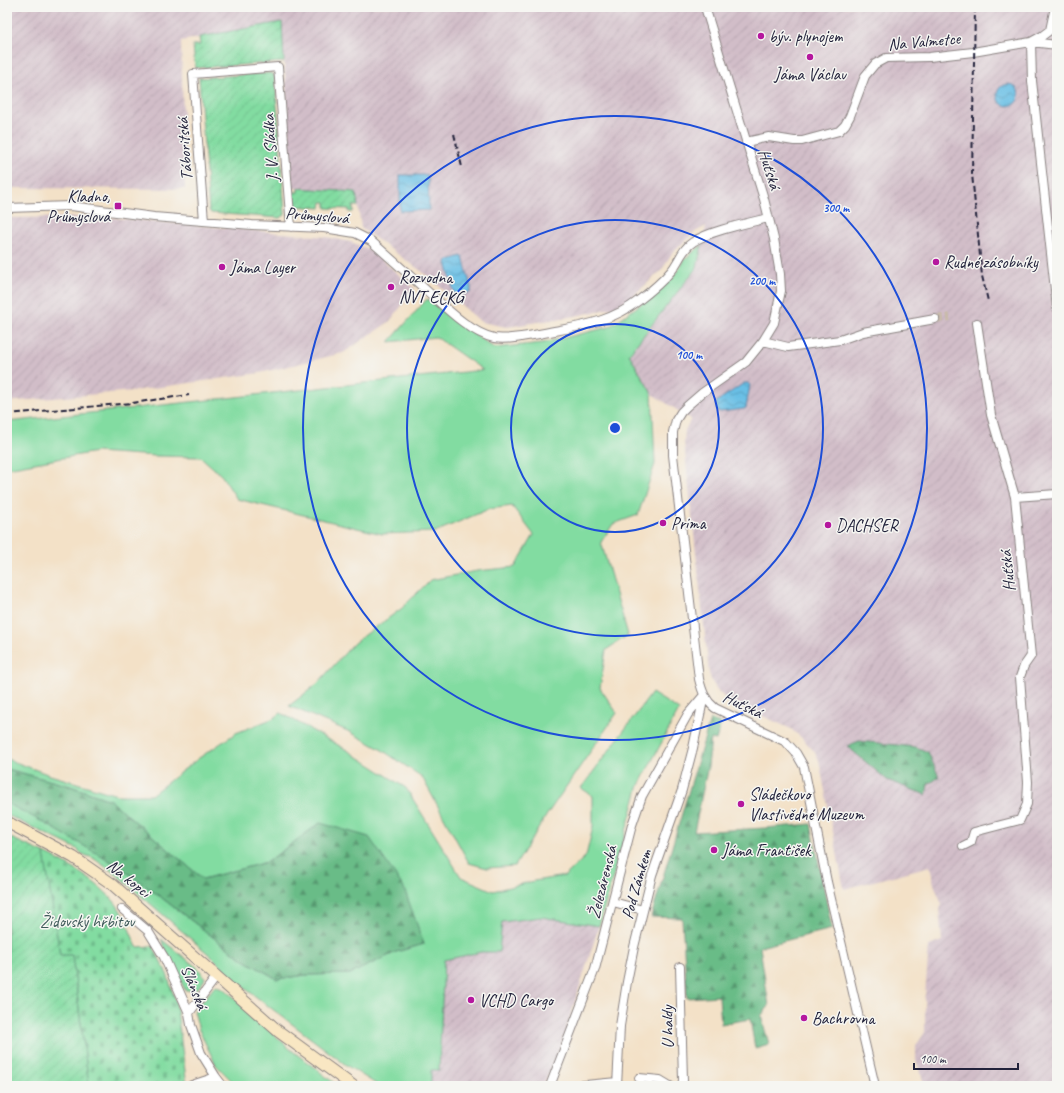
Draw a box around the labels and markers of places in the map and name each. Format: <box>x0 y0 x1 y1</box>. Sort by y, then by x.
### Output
place label: býv. plynojem <box>769 26 843 47</box>
marker: býv. plynojem <box>756 31 766 41</box>
marker: Jáma Václav <box>805 52 815 62</box>
place label: Jáma Václav <box>773 64 847 85</box>
place label: Kladno, Průmyslová <box>47 186 112 227</box>
marker: Kladno, Průmyslová <box>113 201 123 211</box>
place label: Rudné zásobníky <box>944 252 1039 273</box>
place label: Jáma Layer <box>229 257 297 278</box>
marker: Rudné zásobníky <box>931 257 941 267</box>
marker: Jáma Layer <box>217 262 227 272</box>
place label: Rozvodna NVT ECKG <box>399 267 466 308</box>
marker: Rozvodna NVT ECKG <box>386 282 396 292</box>
centre of rings <box>608 421 622 435</box>
place label: Prima <box>671 513 707 534</box>
place label: DACHSER <box>836 515 899 536</box>
marker: Prima <box>658 518 668 528</box>
marker: DACHSER <box>823 520 833 530</box>
place label: Sládečkovo Vlastivědné Muzeum <box>749 784 865 825</box>
marker: Sládečkovo Vlastivědné Muzeum <box>736 799 746 809</box>
place label: Jáma František <box>721 840 812 861</box>
marker: Jáma František <box>709 845 719 855</box>
place label: VCHD Cargo <box>479 990 555 1011</box>
marker: VCHD Cargo <box>466 995 476 1005</box>
place label: Bachrovna <box>812 1008 876 1029</box>
marker: Bachrovna <box>799 1013 809 1023</box>

